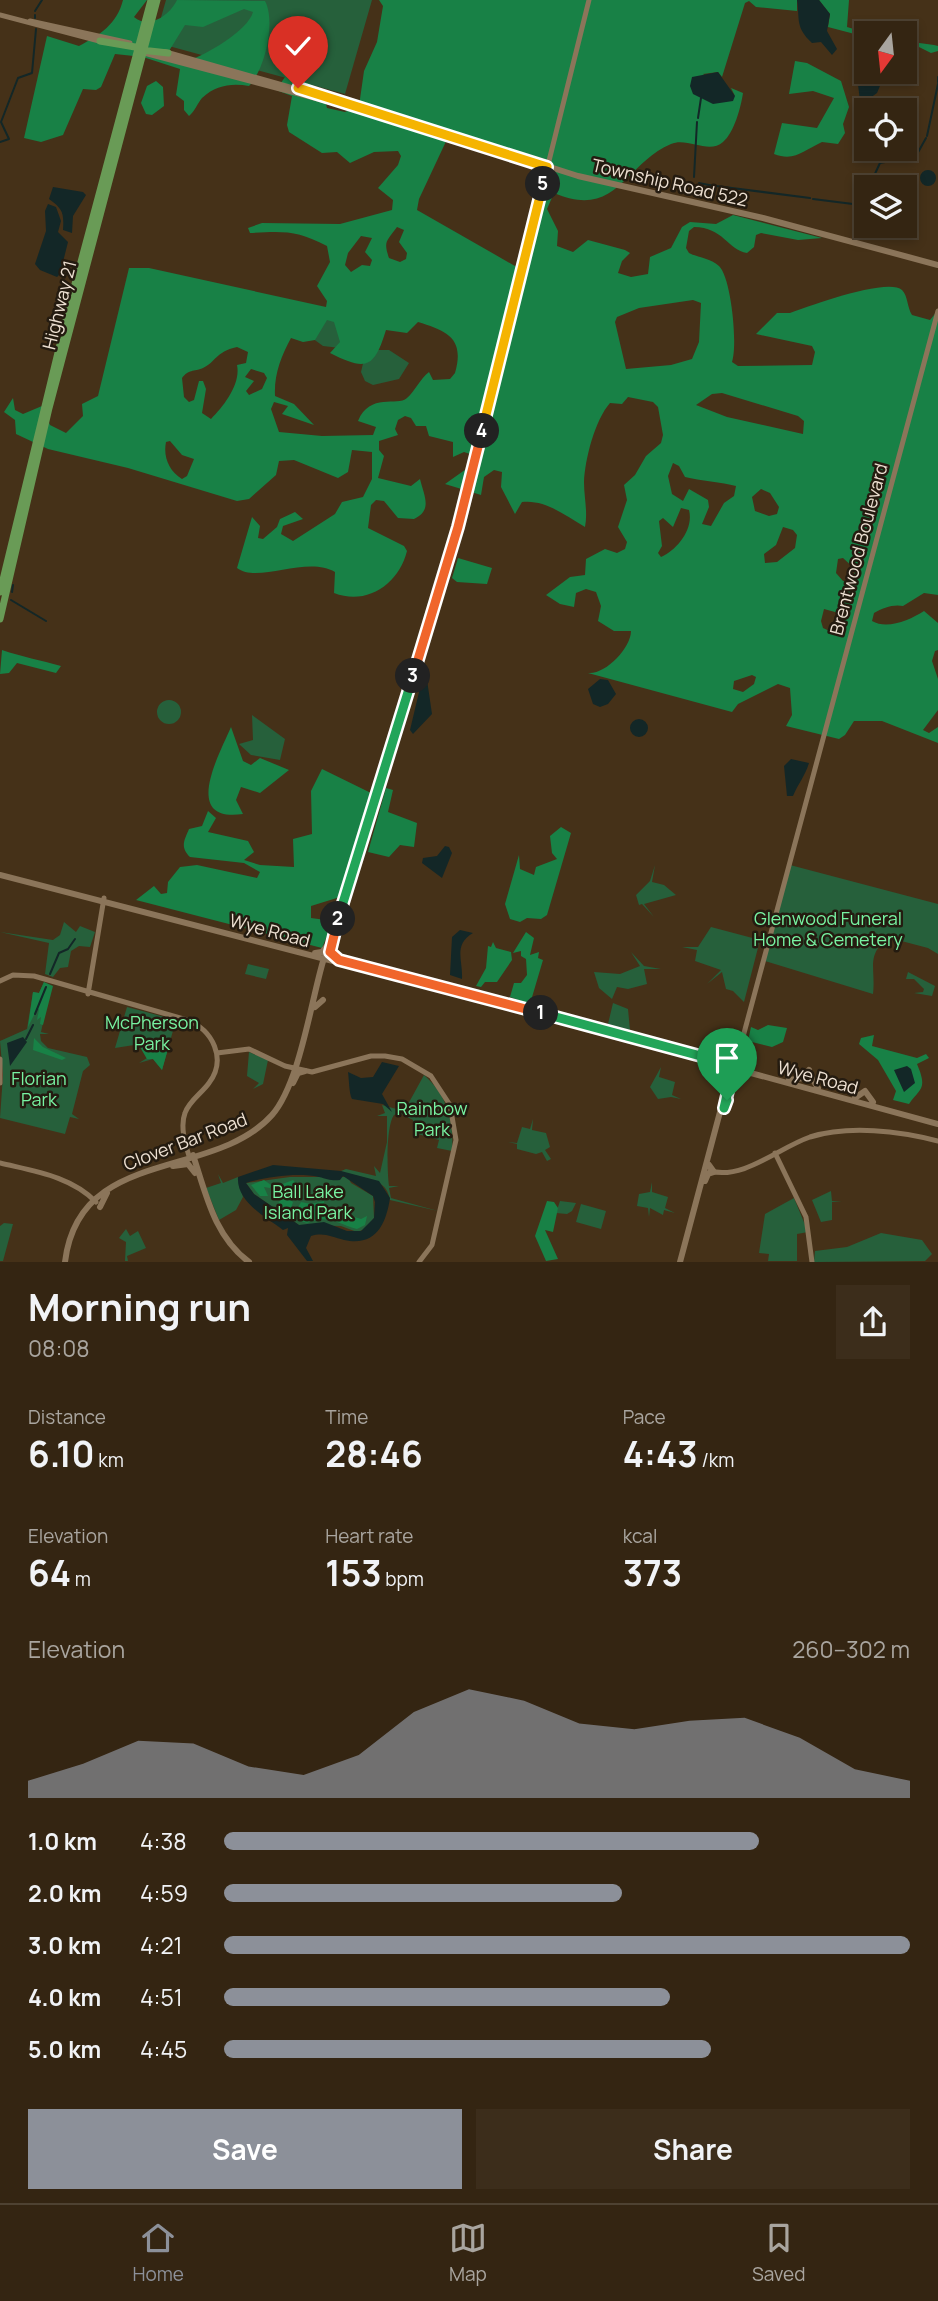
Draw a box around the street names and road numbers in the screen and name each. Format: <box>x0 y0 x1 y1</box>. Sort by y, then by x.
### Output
street label: Township Road 522 <box>590 152 750 212</box>
street label: Highway 21 <box>36 258 82 352</box>
street label: Brentwood Boulevard <box>824 460 892 638</box>
street label: Wye Road <box>227 908 313 952</box>
street label: Wye Road <box>775 1055 861 1099</box>
street label: Clover Bar Road <box>120 1106 250 1176</box>

